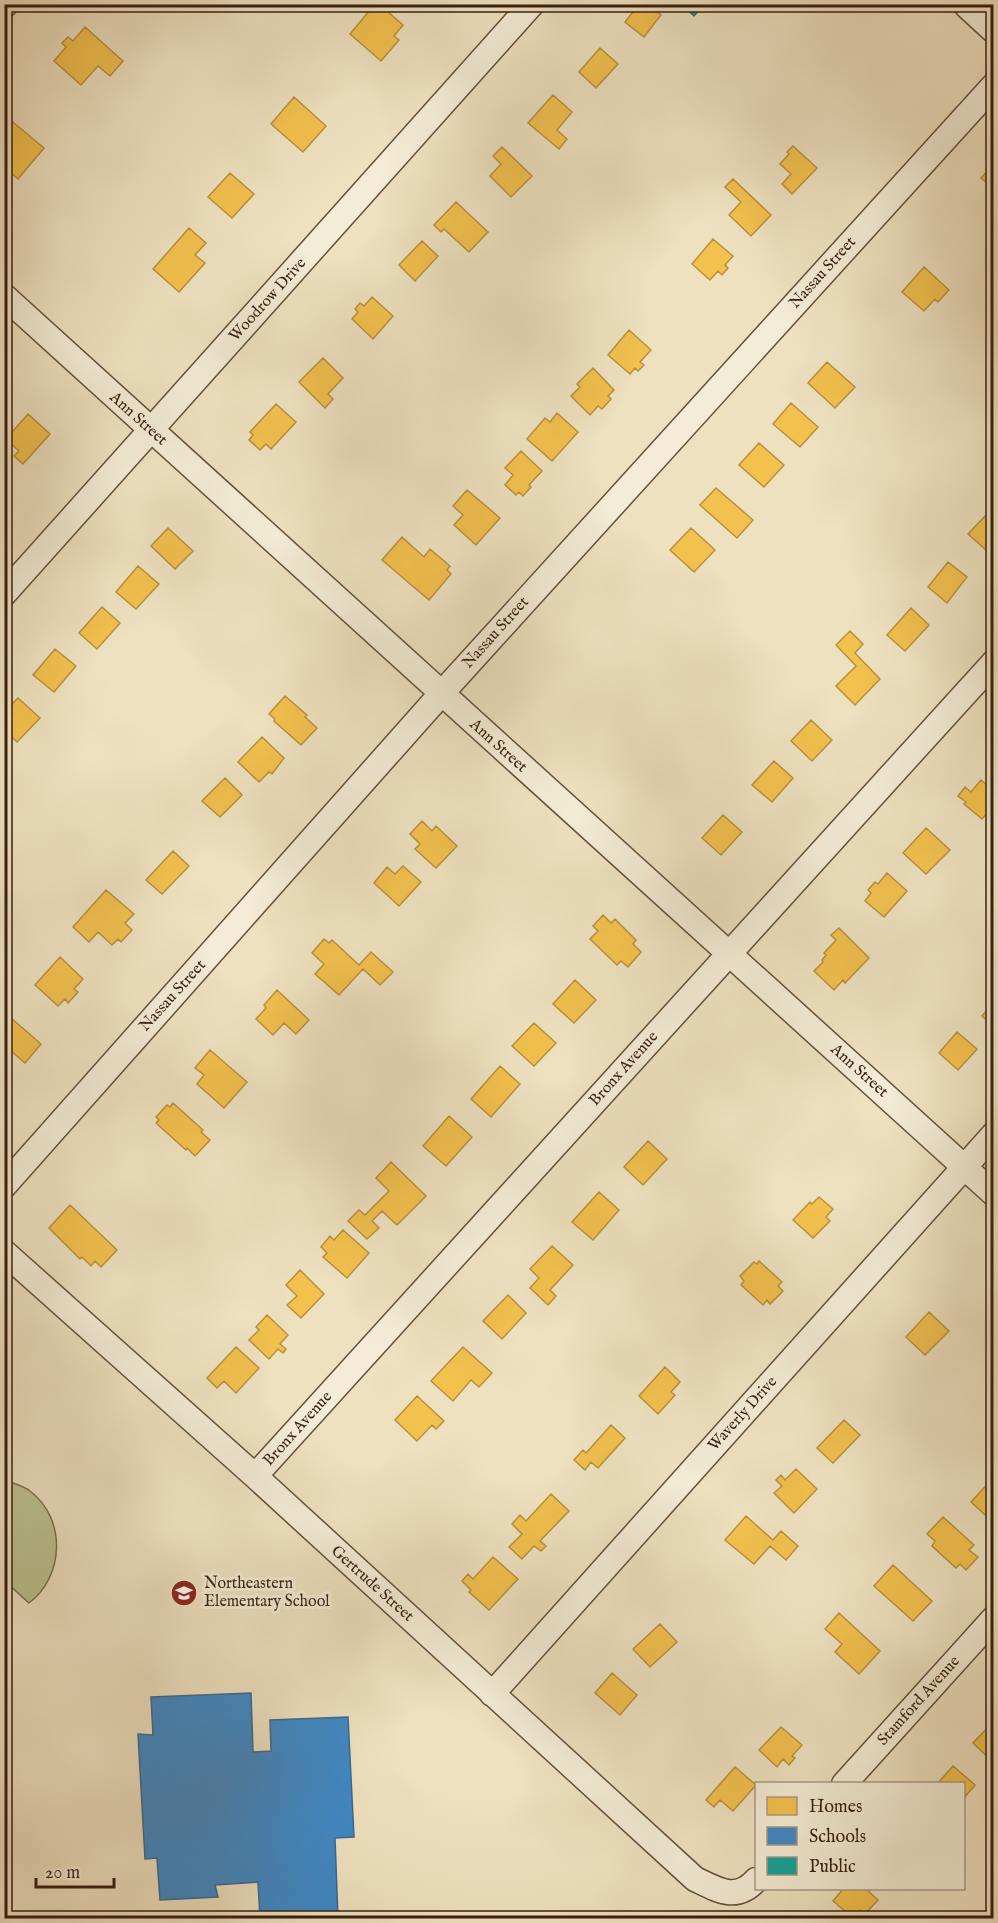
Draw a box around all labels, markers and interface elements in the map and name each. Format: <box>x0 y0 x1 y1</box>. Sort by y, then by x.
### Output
street label: Nassau Street <box>785 232 861 313</box>
street label: Woodrow Drive <box>225 254 311 346</box>
street label: Ann Street <box>104 387 171 451</box>
street label: Nassau Street <box>458 592 534 673</box>
street label: Ann Street <box>464 714 531 778</box>
street label: Nassau Street <box>135 955 211 1036</box>
street label: Bronx Avenue <box>585 1027 663 1111</box>
street label: Ann Street <box>825 1039 892 1103</box>
street label: Waverly Drive <box>704 1372 782 1456</box>
street label: Bronx Avenue <box>259 1387 337 1471</box>
street label: Gertrude Street <box>326 1542 418 1627</box>
place label: Northeastern Elementary School <box>204 1574 330 1612</box>
school or university icon: Northeastern Elementary School <box>169 1578 199 1608</box>
street label: Stamford Avenue <box>873 1652 965 1750</box>
legend <box>755 1782 965 1890</box>
text: Homes <box>809 1796 862 1819</box>
text: Schools <box>809 1826 866 1849</box>
scale bar <box>36 1851 114 1889</box>
text: Public <box>809 1856 856 1879</box>
text: 20 m <box>45 1862 80 1885</box>

